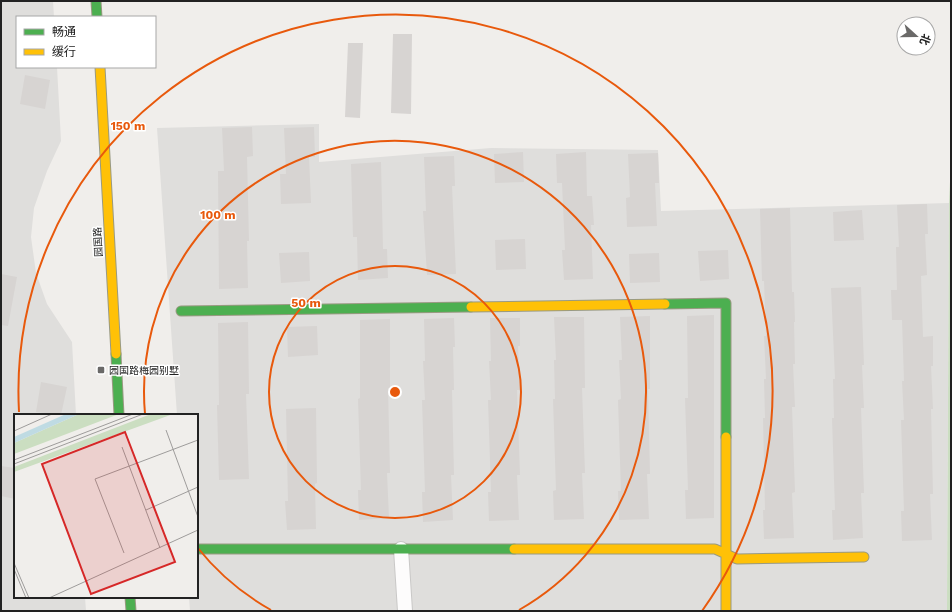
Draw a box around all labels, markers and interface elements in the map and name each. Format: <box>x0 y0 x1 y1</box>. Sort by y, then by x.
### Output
legend <box>16 16 156 68</box>
north arrow <box>896 16 936 56</box>
text: 畅通 <box>52 25 76 39</box>
text: 北 <box>917 32 933 47</box>
text: 缓行 <box>52 45 76 59</box>
text: 150 m <box>111 119 145 133</box>
text: 100 m <box>200 208 236 222</box>
street label: 园国路 <box>92 227 104 257</box>
text: 50 m <box>291 296 321 310</box>
marker: 园国路梅园别墅 <box>96 365 106 375</box>
place label: 园国路梅园别墅 <box>109 365 179 376</box>
centre of rings <box>388 385 402 399</box>
inset map <box>14 414 198 598</box>

